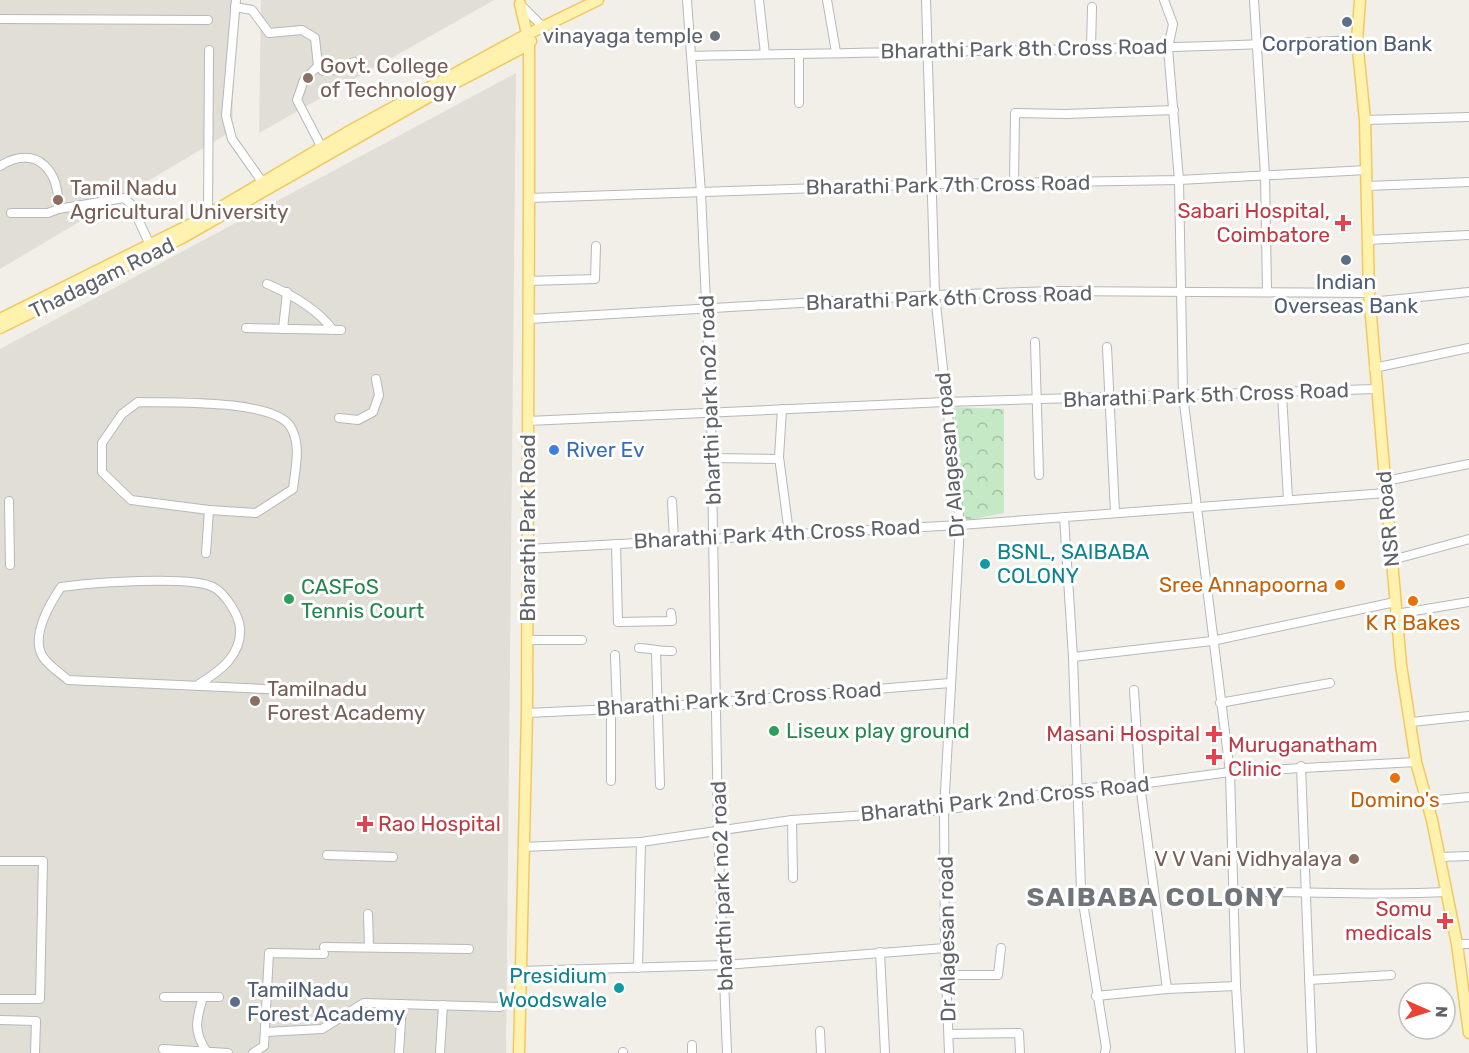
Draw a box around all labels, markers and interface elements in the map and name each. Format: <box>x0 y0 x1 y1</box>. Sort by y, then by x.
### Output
marker: Corporation Bank <box>1340 15 1354 29</box>
place label: vinayaga temple <box>543 23 703 48</box>
marker: vinayaga temple <box>708 29 722 43</box>
place label: Corporation Bank <box>1262 31 1432 56</box>
street label: Bharathi Park 8th Cross Road <box>880 33 1168 64</box>
place label: Govt. College of Technology <box>320 53 457 102</box>
marker: Govt. College of Technology <box>301 71 315 85</box>
street label: Bharathi Park 7th Cross Road <box>805 170 1091 199</box>
place label: Tamil Nadu Agricultural University <box>70 175 289 224</box>
marker: Tamil Nadu Agricultural University <box>51 193 65 207</box>
place label: Sabari Hospital, Coimbatore <box>1178 198 1330 247</box>
marker: Sabari Hospital, Coimbatore <box>1334 214 1352 232</box>
street label: Thadagam Road <box>25 232 178 323</box>
marker: Indian Overseas Bank <box>1339 253 1353 267</box>
place label: Indian Overseas Bank <box>1274 269 1418 318</box>
street label: Bharathi Park 6th Cross Road <box>805 280 1093 315</box>
street label: bharthi park no2 road <box>693 295 726 505</box>
street label: Dr Alagesan road <box>930 371 969 539</box>
street label: Bharathi Park 5th Cross Road <box>1062 377 1349 412</box>
street label: Bharathi Park Road <box>515 434 540 622</box>
place label: River Ev <box>566 437 645 462</box>
marker: River Ev <box>547 443 561 457</box>
street label: NSR Road <box>1371 470 1404 568</box>
street label: Bharathi Park 4th Cross Road <box>633 514 921 553</box>
place label: BSNL, SAIBABA COLONY <box>997 539 1149 588</box>
marker: BSNL, SAIBABA COLONY <box>978 557 992 571</box>
place label: Sree Annapoorna <box>1159 572 1328 597</box>
place label: CASFoS Tennis Court <box>301 574 424 623</box>
marker: Sree Annapoorna <box>1333 578 1347 592</box>
marker: CASFoS Tennis Court <box>282 592 296 606</box>
marker: K R Bakes <box>1406 594 1420 608</box>
place label: K R Bakes <box>1366 610 1460 635</box>
place label: Tamilnadu Forest Academy <box>267 676 426 725</box>
street label: Bharathi Park 3rd Cross Road <box>596 676 882 721</box>
marker: Tamilnadu Forest Academy <box>248 694 262 708</box>
place label: Liseux play ground <box>786 718 970 743</box>
place label: Masani Hospital <box>1046 721 1200 746</box>
marker: Liseux play ground <box>767 724 781 738</box>
marker: Masani Hospital <box>1205 725 1223 743</box>
place label: Muruganatham Clinic <box>1228 732 1378 781</box>
marker: Muruganatham Clinic <box>1205 748 1223 766</box>
street label: Bharathi Park 2nd Cross Road <box>859 771 1151 826</box>
marker: Domino's <box>1388 771 1402 785</box>
street label: bharthi park no2 road <box>705 781 738 991</box>
place label: Domino's <box>1350 787 1440 812</box>
place label: Rao Hospital <box>378 811 501 836</box>
marker: Rao Hospital <box>356 815 374 833</box>
place label: V V Vani Vidhyalaya <box>1154 846 1342 871</box>
marker: V V Vani Vidhyalaya <box>1347 852 1361 866</box>
street label: Dr Alagesan road <box>933 856 960 1022</box>
district label: SAIBABA COLONY <box>1027 881 1285 913</box>
place label: Somu medicals <box>1345 896 1432 945</box>
marker: Somu medicals <box>1436 912 1454 930</box>
place label: Presidium Woodswale <box>499 963 607 1012</box>
place label: TamilNadu Forest Academy <box>247 977 406 1026</box>
marker: Presidium Woodswale <box>612 981 626 995</box>
north arrow <box>1397 981 1457 1041</box>
marker: TamilNadu Forest Academy <box>228 995 242 1009</box>
text: N <box>1432 1006 1451 1018</box>

